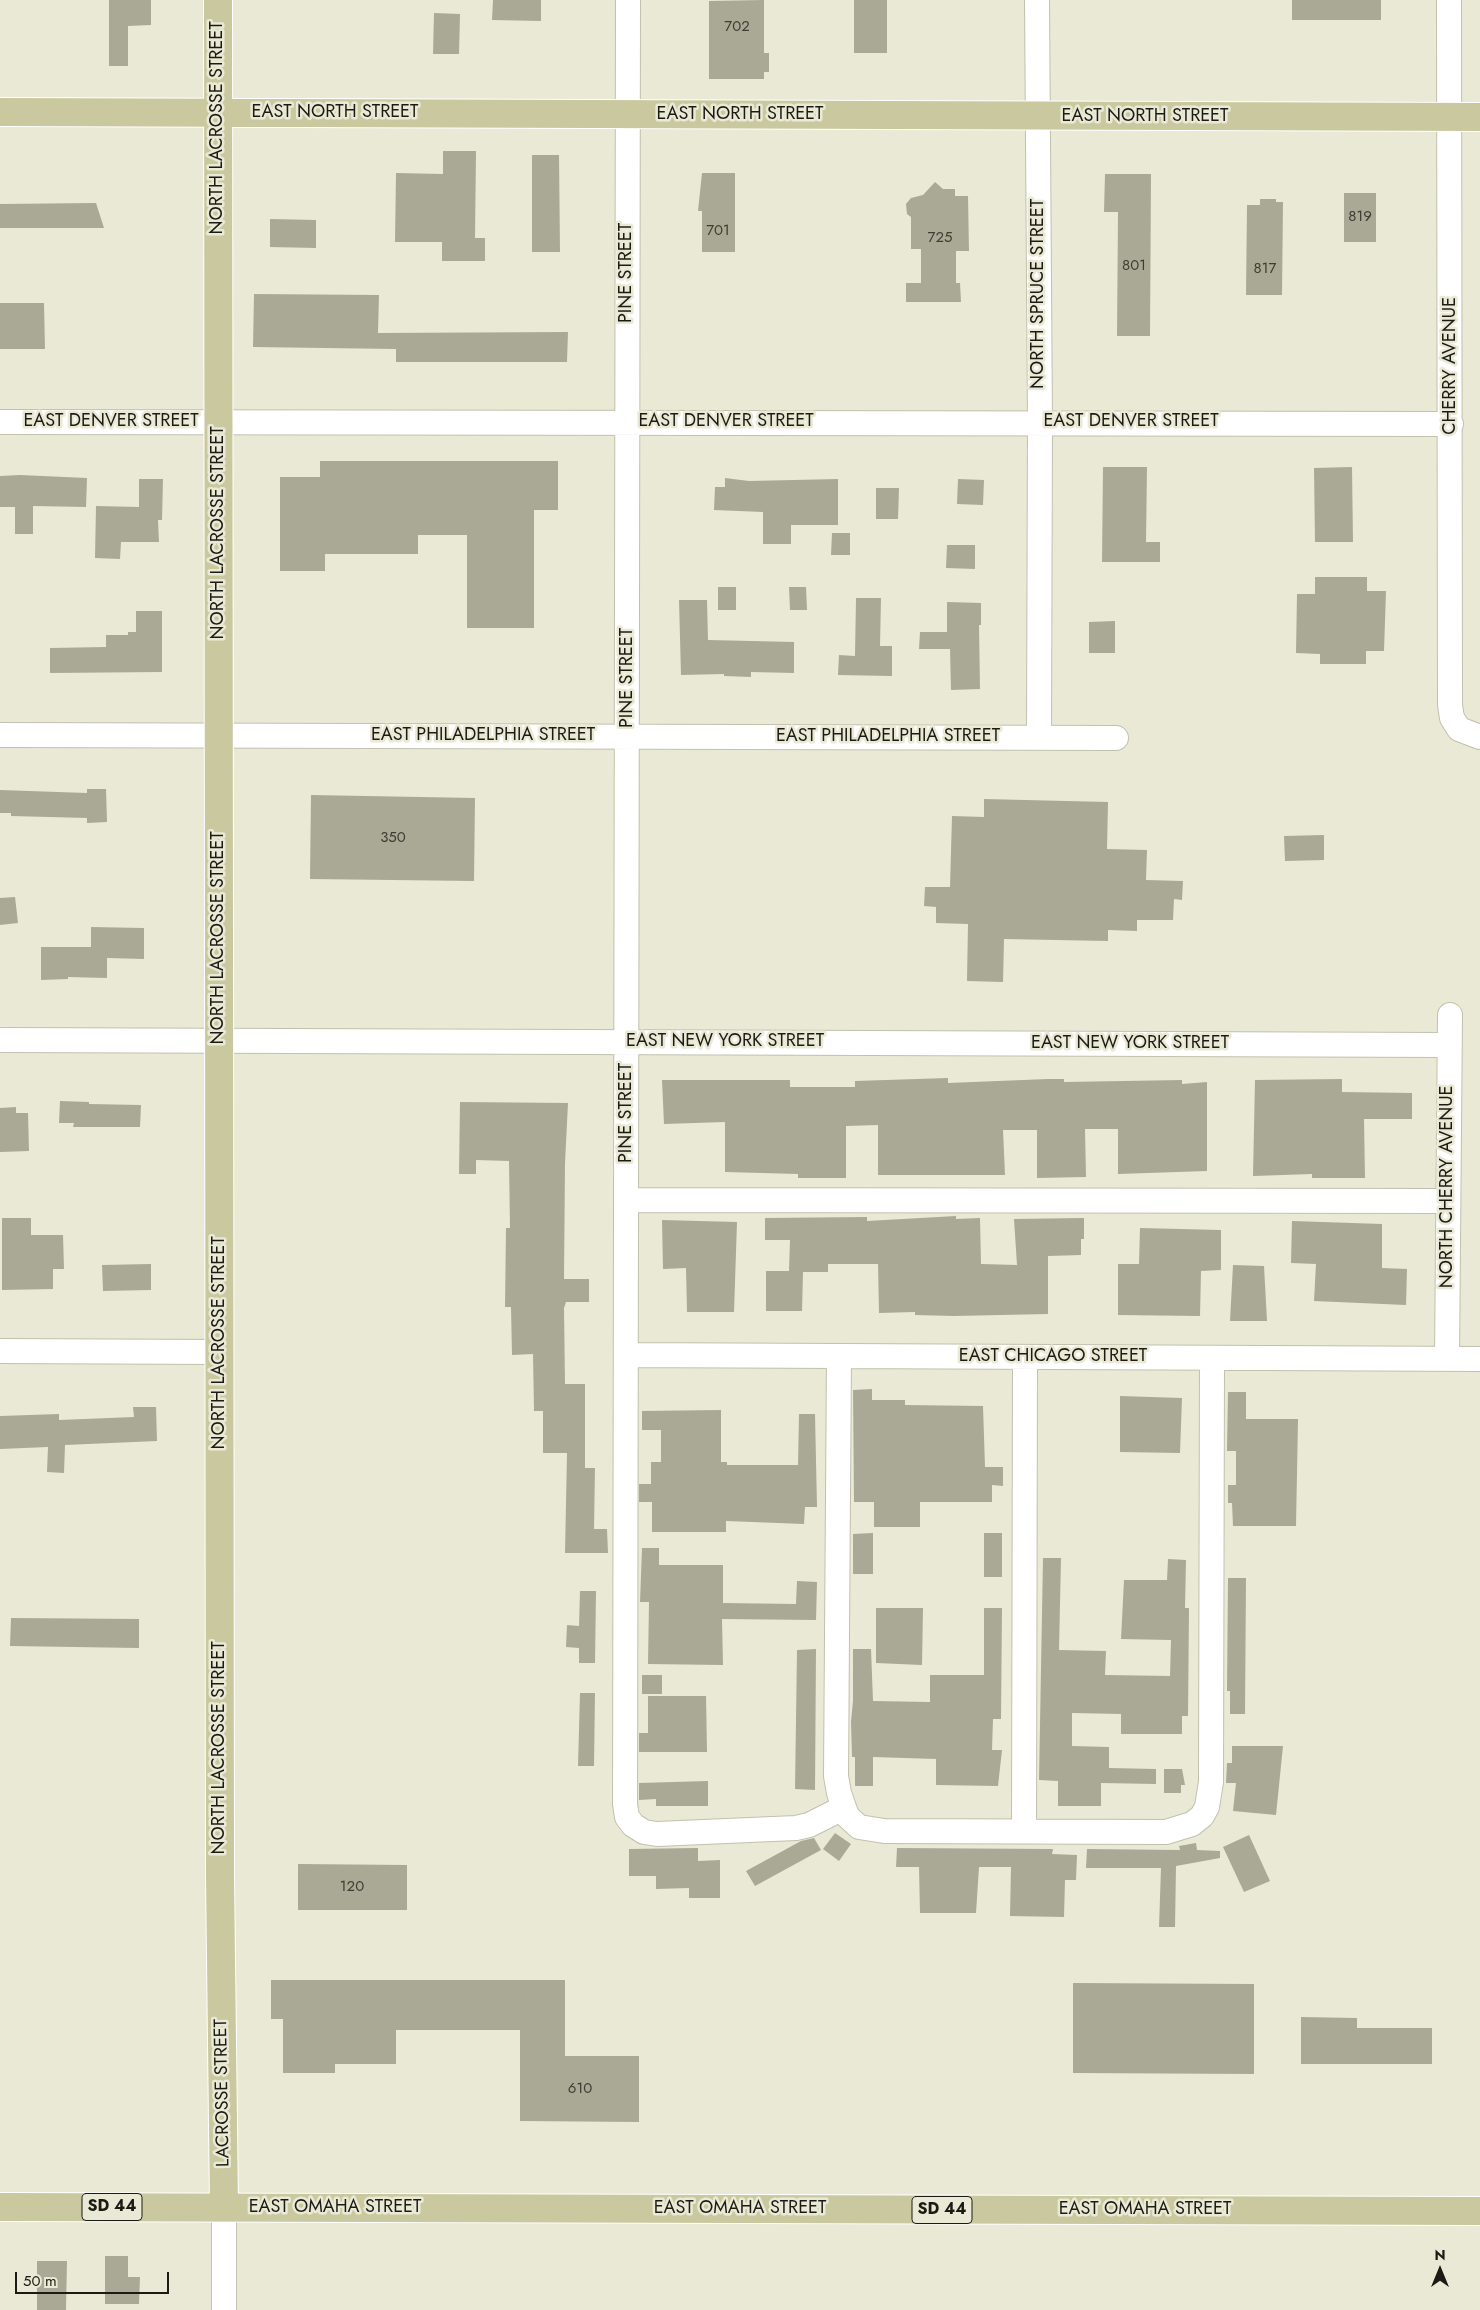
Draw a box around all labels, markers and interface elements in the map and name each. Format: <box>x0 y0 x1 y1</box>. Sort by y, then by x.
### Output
house number: 702 <box>724 18 750 36</box>
street label: NORTH LACROSSE STREET <box>207 21 229 235</box>
street label: EAST NORTH STREET <box>252 102 418 124</box>
street label: EAST NORTH STREET <box>657 104 823 126</box>
street label: EAST NORTH STREET <box>1062 106 1228 128</box>
street label: NORTH SPRUCE STREET <box>1028 199 1050 389</box>
house number: 819 <box>1348 208 1372 226</box>
house number: 701 <box>706 222 730 240</box>
street label: PINE STREET <box>616 223 638 323</box>
house number: 725 <box>928 229 952 247</box>
house number: 801 <box>1122 257 1146 275</box>
house number: 817 <box>1254 260 1276 278</box>
street label: CHERRY AVENUE <box>1440 297 1462 435</box>
street label: EAST DENVER STREET <box>23 411 199 433</box>
street label: EAST DENVER STREET <box>638 411 814 433</box>
street label: EAST DENVER STREET <box>1043 411 1219 433</box>
street label: NORTH LACROSSE STREET <box>208 426 230 640</box>
street label: PINE STREET <box>617 628 639 728</box>
street label: EAST PHILADELPHIA STREET <box>371 725 595 747</box>
street label: EAST PHILADELPHIA STREET <box>776 726 1000 748</box>
house number: 350 <box>380 829 406 847</box>
street label: NORTH LACROSSE STREET <box>208 831 230 1045</box>
street label: EAST NEW YORK STREET <box>626 1031 824 1053</box>
street label: EAST NEW YORK STREET <box>1031 1033 1229 1055</box>
street label: PINE STREET <box>616 1063 638 1163</box>
street label: NORTH CHERRY AVENUE <box>1437 1086 1459 1288</box>
street label: NORTH LACROSSE STREET <box>209 1236 231 1450</box>
street label: EAST CHICAGO STREET <box>959 1346 1147 1368</box>
street label: NORTH LACROSSE STREET <box>209 1641 231 1855</box>
house number: 120 <box>340 1878 364 1896</box>
street label: LACROSSE STREET <box>211 2019 235 2167</box>
house number: 610 <box>568 2080 592 2098</box>
road number: SD 44 <box>82 2194 142 2220</box>
road number: SD 44 <box>912 2196 972 2224</box>
street label: EAST OMAHA STREET <box>249 2197 421 2219</box>
street label: EAST OMAHA STREET <box>654 2198 826 2220</box>
street label: EAST OMAHA STREET <box>1059 2199 1231 2221</box>
north arrow <box>1415 2245 1465 2295</box>
text: N <box>1434 2245 1446 2265</box>
scale bar <box>18 2262 171 2294</box>
text: 50 m <box>23 2270 57 2292</box>

